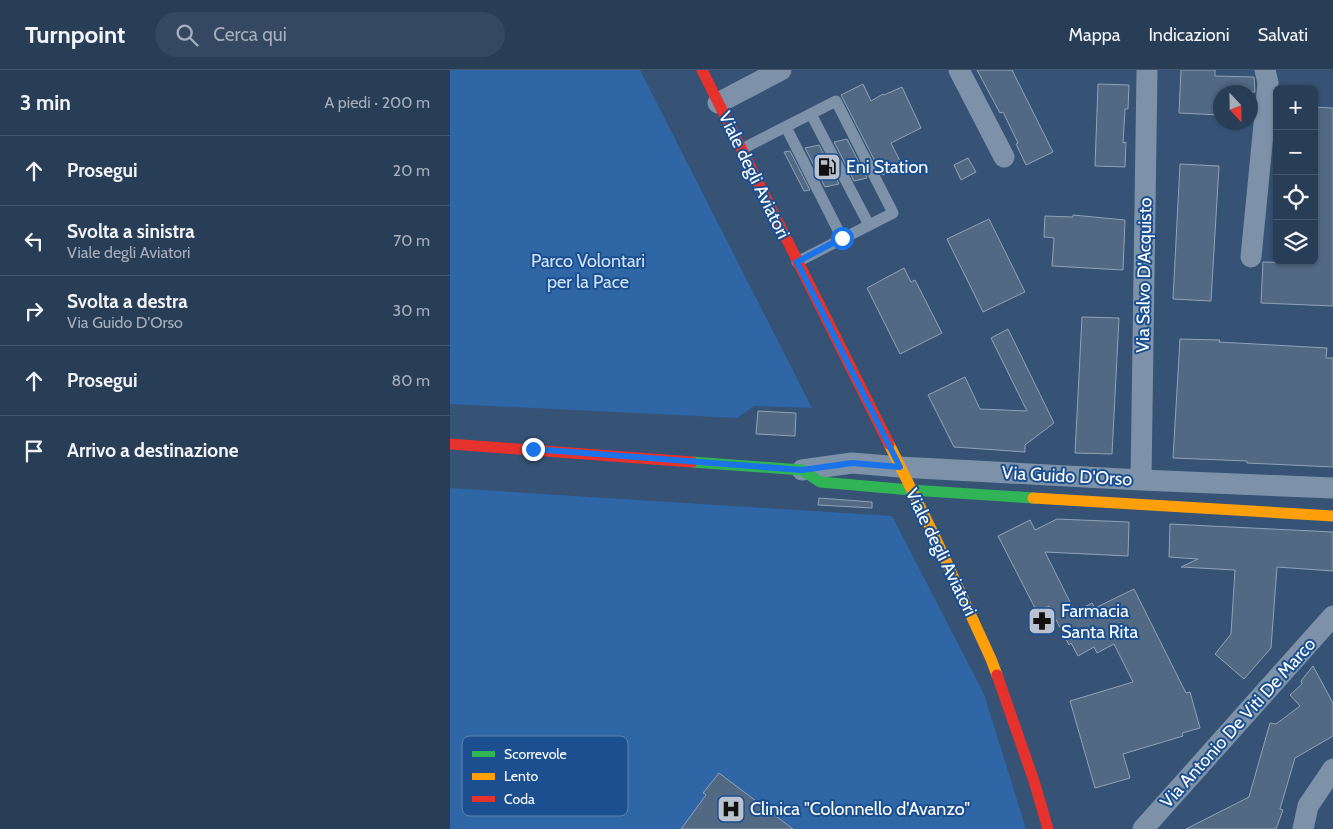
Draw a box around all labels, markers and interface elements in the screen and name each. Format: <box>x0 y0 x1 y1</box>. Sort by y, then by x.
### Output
search box <box>155 12 505 57</box>
text: Turnpoint <box>25 20 125 49</box>
icon: search <box>173 21 201 49</box>
text: Cerca qui <box>213 23 287 46</box>
text: Mappa <box>1069 24 1120 46</box>
text: Indicazioni <box>1148 24 1230 46</box>
text: Salvati <box>1258 24 1308 46</box>
north arrow <box>1213 85 1258 130</box>
map controls <box>1273 85 1318 265</box>
button: + <box>1273 85 1318 130</box>
text: 3 min <box>20 90 71 115</box>
text: A piedi · 200 m <box>324 93 430 112</box>
street label: Viale degli Aviatori <box>714 108 794 242</box>
button: − <box>1273 130 1318 175</box>
fuel station icon: Eni Station <box>812 152 842 182</box>
place label: Eni Station <box>846 156 928 178</box>
icon: ahead <box>20 157 48 185</box>
text: Prosegui <box>67 159 138 182</box>
text: 20 m <box>393 161 430 180</box>
button: locate <box>1273 175 1318 220</box>
street label: Via Salvo D'Acquisto <box>1132 197 1156 353</box>
text: Svolta a sinistra <box>67 220 195 243</box>
button: layers <box>1273 220 1318 265</box>
icon: left <box>20 227 48 255</box>
route start <box>831 227 854 250</box>
text: 70 m <box>393 231 430 250</box>
text: Viale degli Aviatori <box>67 243 191 262</box>
park label: Parco Volontari per la Pace <box>531 250 645 293</box>
text: Svolta a destra <box>67 290 188 313</box>
icon: right <box>20 297 48 325</box>
text: 30 m <box>393 301 430 320</box>
text: Via Guido D'Orso <box>67 313 183 332</box>
icon: ahead <box>20 367 48 395</box>
text: Prosegui <box>67 369 138 392</box>
text: 80 m <box>392 371 430 390</box>
icon: arrive <box>20 437 48 465</box>
route end <box>522 438 545 461</box>
text: Arrivo a destinazione <box>67 439 238 462</box>
street label: Via Guido D'Orso <box>1001 462 1133 490</box>
street label: Viale degli Aviatori <box>901 485 981 619</box>
place label: Farmacia Santa Rita <box>1061 600 1138 643</box>
pharmacy icon: Farmacia Santa Rita <box>1027 606 1057 636</box>
street label: Via Antonio De Viti De Marco <box>1156 633 1320 813</box>
legend <box>462 736 628 816</box>
text: Scorrevole <box>504 745 567 763</box>
text: Lento <box>504 767 538 785</box>
text: Coda <box>504 790 535 808</box>
hospital icon: Clinica "Colonnello d'Avanzo" <box>716 794 746 824</box>
place label: Clinica "Colonnello d'Avanzo" <box>750 798 970 820</box>

